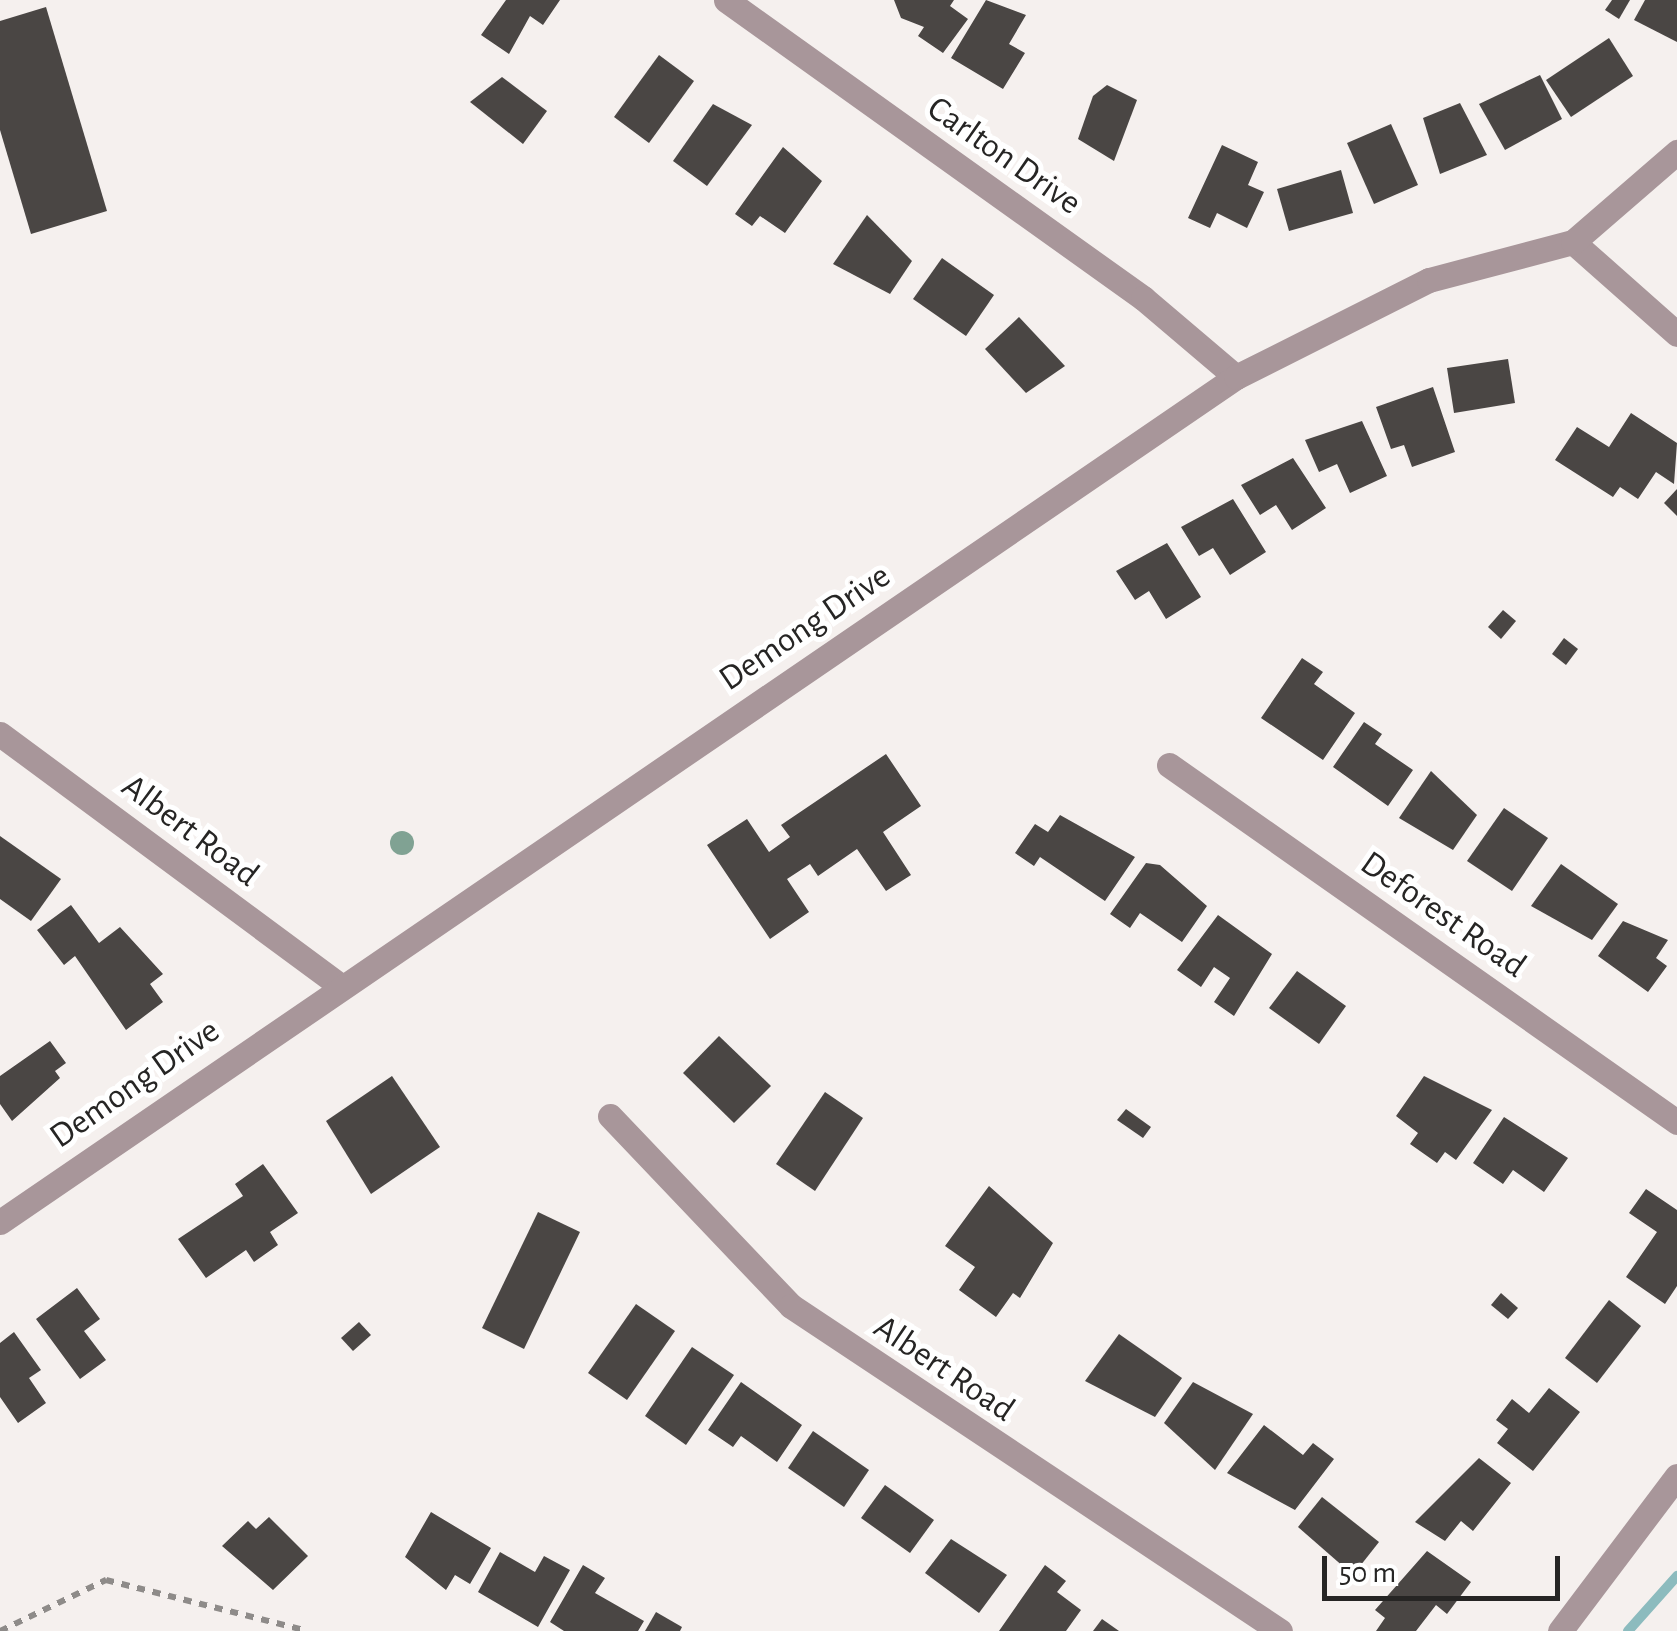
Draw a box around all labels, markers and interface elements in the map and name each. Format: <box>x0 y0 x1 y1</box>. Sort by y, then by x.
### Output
street label: Carlton Drive <box>919 88 1089 224</box>
street label: Demong Drive <box>711 555 899 701</box>
street label: Albert Road <box>113 766 267 896</box>
street label: Deforest Road <box>1352 843 1534 987</box>
street label: Demong Drive <box>42 1010 228 1158</box>
street label: Albert Road <box>866 1307 1022 1431</box>
scale bar <box>1327 1536 1564 1598</box>
text: 50 m <box>1339 1558 1396 1588</box>

